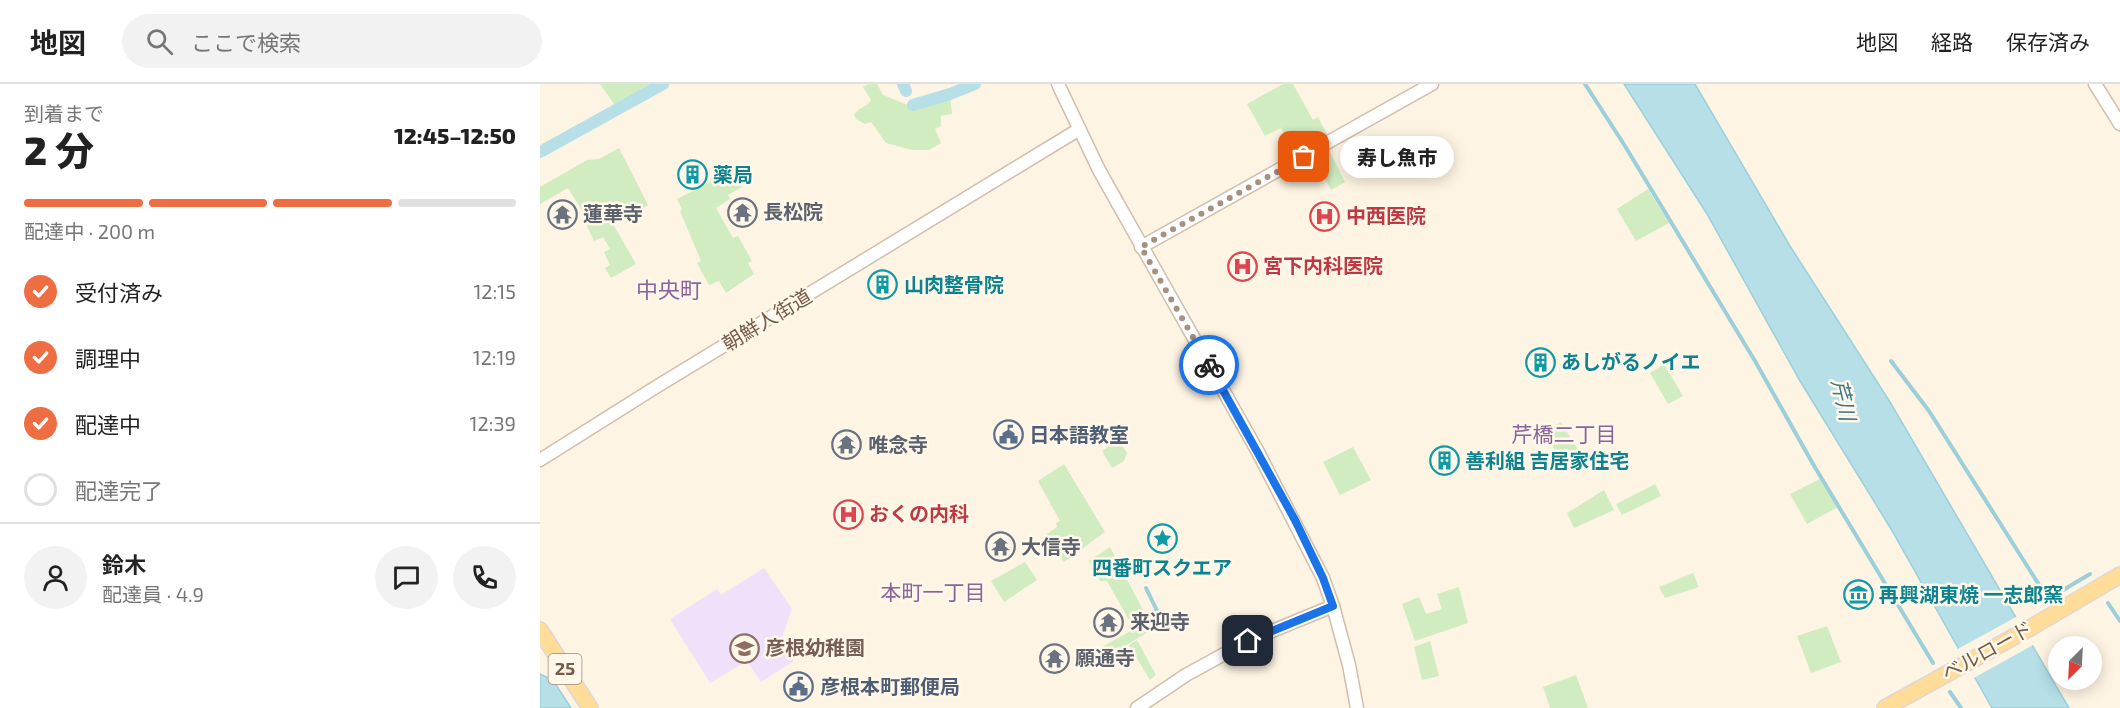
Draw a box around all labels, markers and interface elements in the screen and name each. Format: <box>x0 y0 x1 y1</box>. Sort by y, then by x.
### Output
search box <box>122 14 542 68</box>
text: 地図 <box>30 25 86 59</box>
icon: search <box>143 25 176 58</box>
text: ここで検索 <box>191 29 301 55</box>
text: 地図 <box>1856 29 1898 54</box>
text: 経路 <box>1931 29 1973 54</box>
text: 保存済み <box>2006 29 2090 54</box>
text: 到着まで <box>24 101 104 125</box>
text: 12:45–12:50 <box>394 122 516 148</box>
text: 2 分 <box>24 126 94 173</box>
pin <box>1278 131 1329 182</box>
callout: 寿し魚市 <box>1340 136 1454 178</box>
icon: bag <box>1287 140 1320 173</box>
text: 寿し魚市 <box>1357 145 1437 169</box>
building icon: 薬局 <box>676 159 708 191</box>
place label: 薬局 <box>713 162 753 186</box>
temple icon: 長松院 <box>726 196 758 228</box>
temple icon: 蓮華寺 <box>546 198 578 230</box>
place label: 長松院 <box>763 199 823 223</box>
hospital icon: 中西医院 <box>1309 200 1341 232</box>
place label: 蓮華寺 <box>583 201 643 225</box>
place label: 中西医院 <box>1346 203 1426 227</box>
text: 配達中 · 200 m <box>24 219 155 243</box>
hospital icon: 宮下内科医院 <box>1226 250 1258 282</box>
place label: 宮下内科医院 <box>1263 253 1383 277</box>
building icon: 山肉整骨院 <box>867 269 899 301</box>
place label: 山肉整骨院 <box>904 272 1004 296</box>
icon: check <box>24 275 57 308</box>
district label: 中央町 <box>636 276 702 302</box>
text: 受付済み <box>75 279 163 305</box>
text: 12:15 <box>473 279 516 303</box>
street label: 朝鮮人街道 <box>717 283 816 355</box>
courier <box>1179 335 1239 395</box>
icon: check <box>24 341 57 374</box>
text: 調理中 <box>75 345 141 371</box>
text: 12:19 <box>473 345 516 369</box>
building icon: あしがるノイエ <box>1524 346 1556 378</box>
icon: bike <box>1193 349 1226 382</box>
place label: あしがるノイエ <box>1561 349 1701 373</box>
water label: 芹川 <box>1828 376 1862 425</box>
icon: check <box>24 407 57 440</box>
text: 配達中 <box>75 411 141 437</box>
text: 12:39 <box>470 411 516 435</box>
public building icon: 日本語教室 <box>992 419 1024 451</box>
district label: 芹橋二丁目 <box>1512 421 1617 446</box>
place label: 日本語教室 <box>1029 422 1129 446</box>
temple icon: 唯念寺 <box>831 429 863 461</box>
place label: 唯念寺 <box>868 432 928 456</box>
building icon: 善利組 吉居家住宅 <box>1428 445 1460 477</box>
place label: 善利組 吉居家住宅 <box>1465 448 1629 472</box>
text: 配達完了 <box>75 477 163 503</box>
hospital icon: おくの内科 <box>832 498 864 530</box>
place label: おくの内科 <box>869 501 969 525</box>
place icon: 四番町スクエア <box>1146 522 1178 554</box>
temple icon: 大信寺 <box>984 531 1016 563</box>
place label: 大信寺 <box>1021 534 1081 558</box>
button: person <box>24 546 87 609</box>
button: chat <box>375 546 438 609</box>
button: phone <box>453 546 516 609</box>
text: 鈴木 <box>102 551 146 577</box>
place label: 四番町スクエア <box>1092 555 1232 579</box>
district label: 本町一丁目 <box>881 579 986 604</box>
museum icon: 再興湖東焼 一志郎窯 <box>1842 579 1874 611</box>
text: 配達員 · 4.9 <box>102 582 204 606</box>
place label: 再興湖東焼 一志郎窯 <box>1879 582 2063 606</box>
temple icon: 来迎寺 <box>1093 606 1125 638</box>
place label: 来迎寺 <box>1130 609 1190 633</box>
pin <box>1222 615 1273 666</box>
street label: ベルロード <box>1937 615 2036 685</box>
icon: home <box>1231 624 1264 657</box>
school or university icon: 彦根幼稚園 <box>728 632 760 664</box>
place label: 彦根幼稚園 <box>765 635 865 659</box>
north arrow <box>2048 636 2102 690</box>
map controls <box>2048 636 2102 690</box>
temple icon: 願通寺 <box>1038 642 1070 674</box>
place label: 願通寺 <box>1075 645 1135 669</box>
road number: 25 <box>549 654 582 684</box>
public building icon: 彦根本町郵便局 <box>783 671 815 703</box>
place label: 彦根本町郵便局 <box>820 674 960 698</box>

